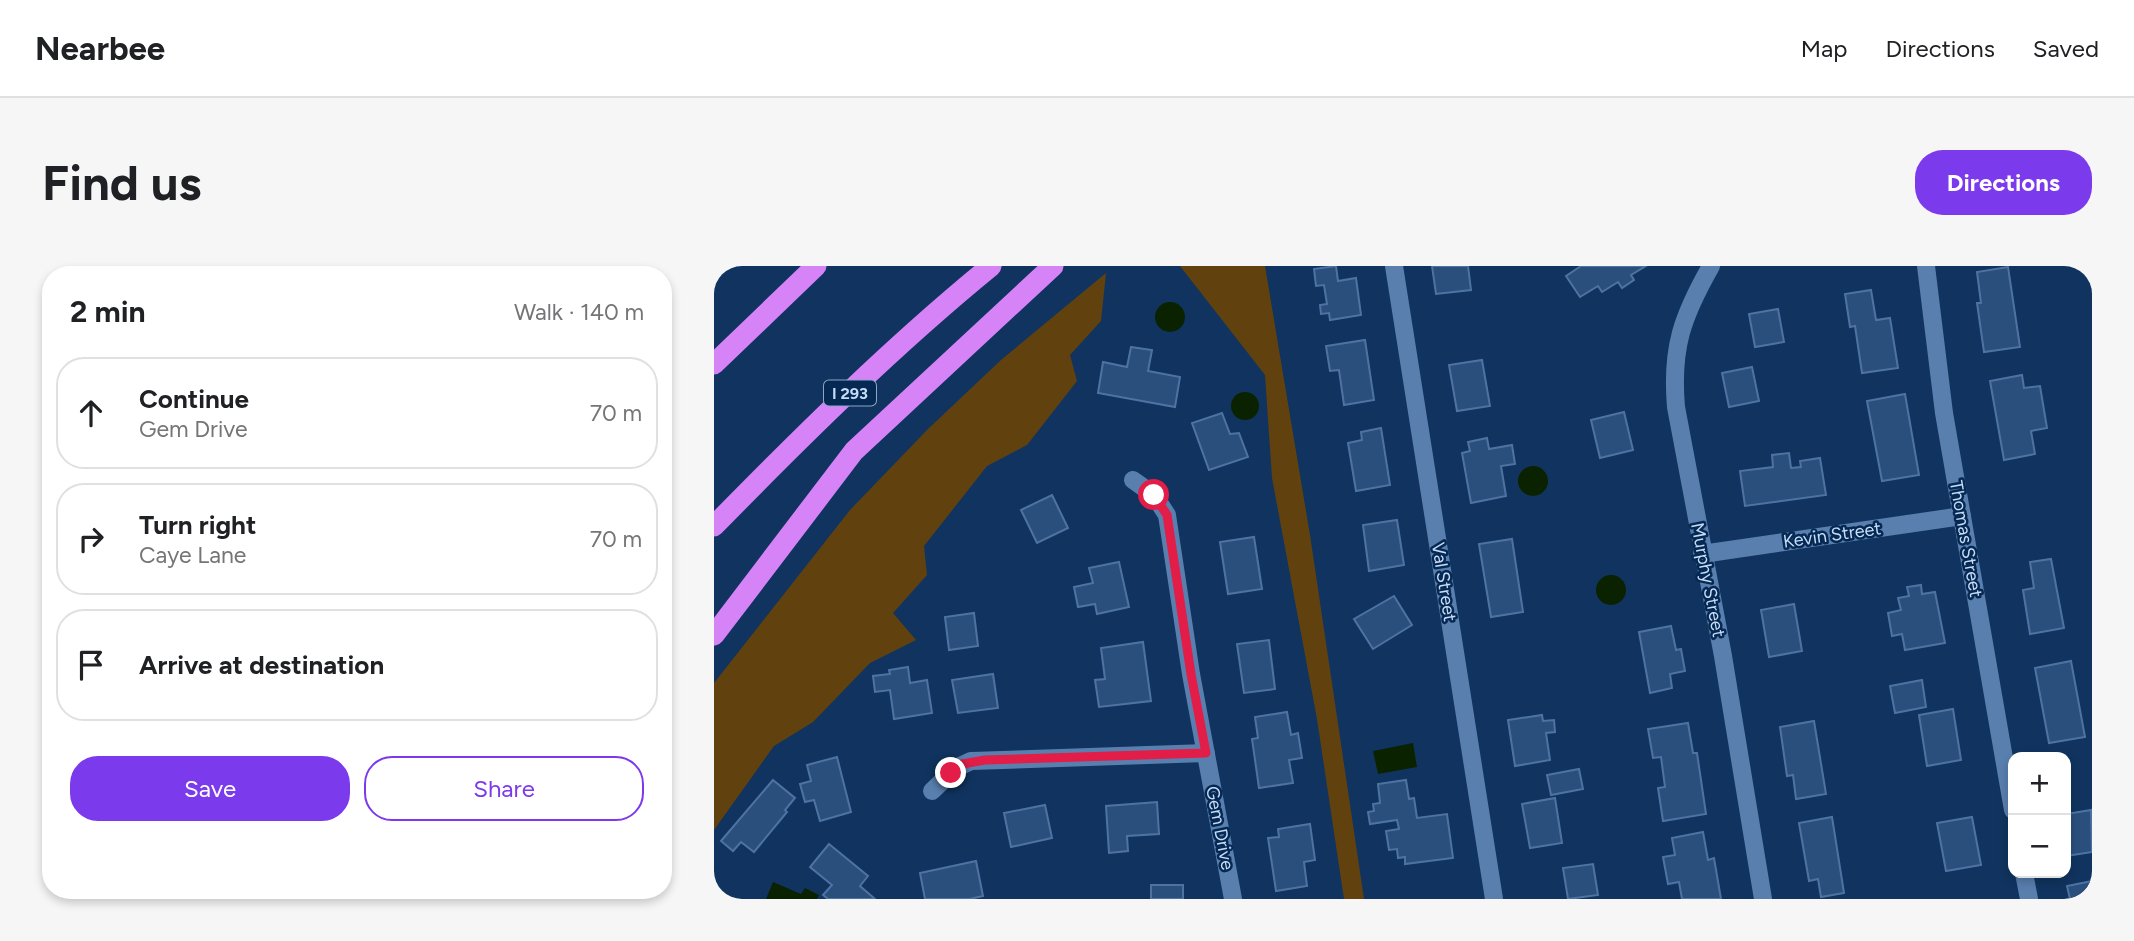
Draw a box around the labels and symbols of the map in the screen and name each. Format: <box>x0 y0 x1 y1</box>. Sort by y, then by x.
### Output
road number: I 293 <box>824 380 876 406</box>
route start <box>1138 479 1169 510</box>
street label: Thomas Street <box>1945 479 1987 599</box>
street label: Kevin Street <box>1782 517 1883 553</box>
street label: Murphy Street <box>1686 521 1730 639</box>
street label: Val Street <box>1427 541 1461 623</box>
route end <box>935 757 966 788</box>
street label: Gem Drive <box>1201 784 1239 872</box>

